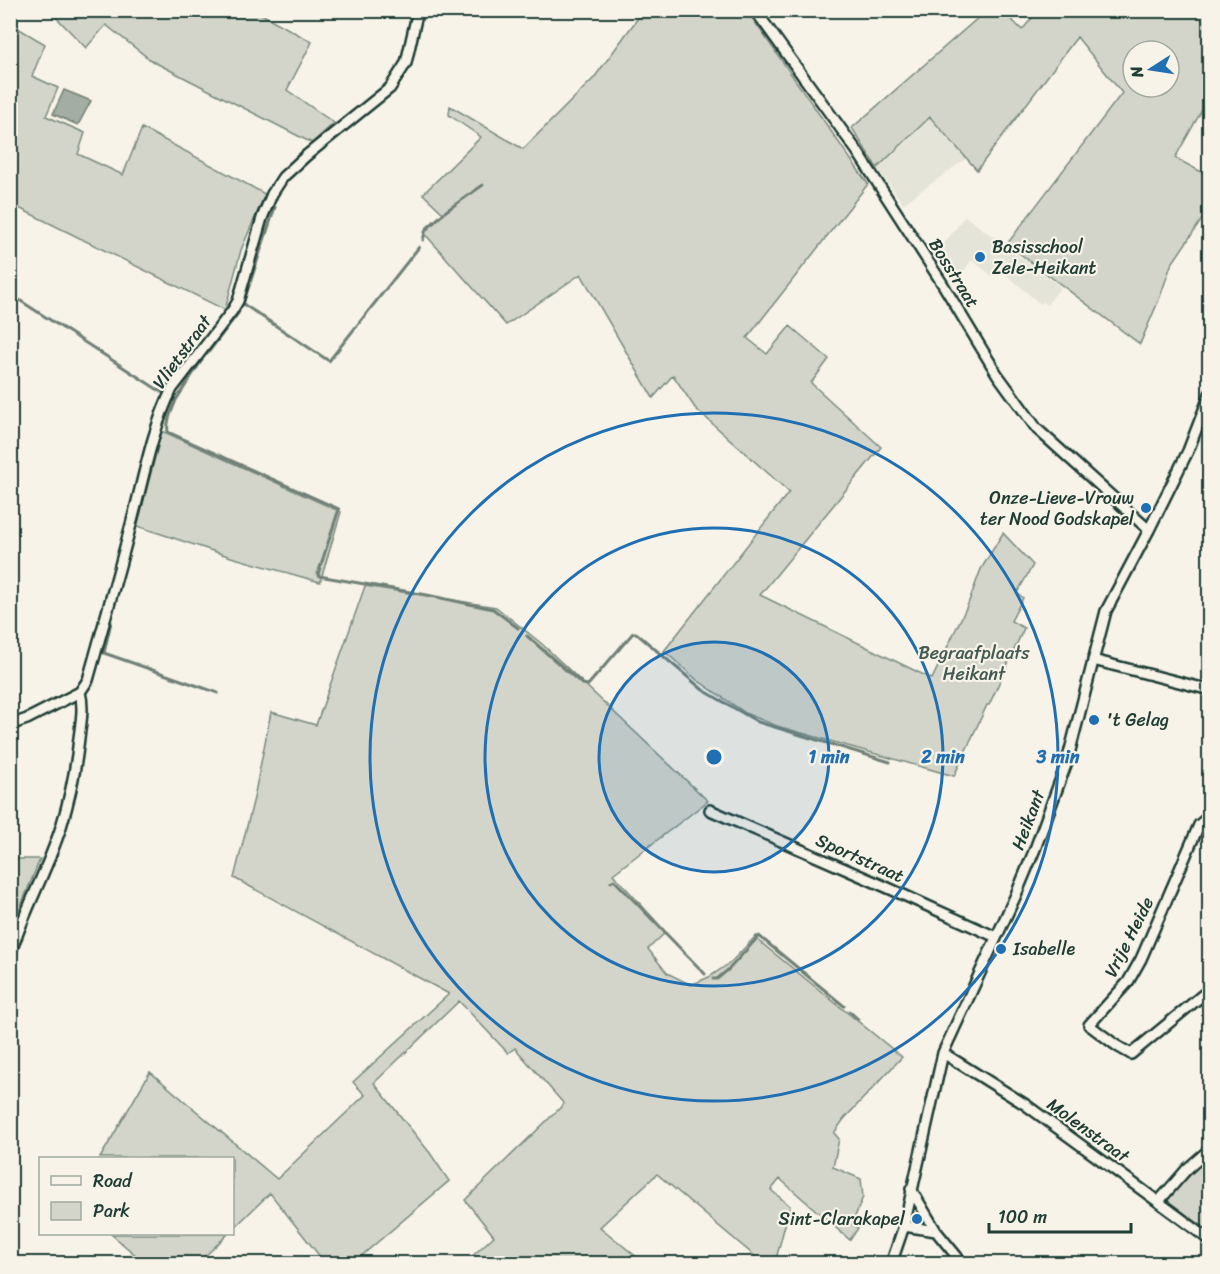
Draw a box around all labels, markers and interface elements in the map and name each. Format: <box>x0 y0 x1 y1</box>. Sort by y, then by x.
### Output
north arrow <box>1121 39 1181 99</box>
text: N <box>1121 63 1152 81</box>
place label: Basisschool Zele-Heikant <box>992 231 1097 284</box>
street label: Bosstraat <box>920 232 988 315</box>
marker: Basisschool Zele-Heikant <box>973 250 987 264</box>
street label: Vlietstraat <box>144 307 221 396</box>
place label: Onze-Lieve-Vrouw ter Nood Godskapel <box>980 482 1135 535</box>
marker: Onze-Lieve-Vrouw ter Nood Godskapel <box>1139 501 1153 515</box>
park label: Begraafplaats Heikant <box>918 637 1030 690</box>
place label: 't Gelag <box>1106 704 1169 736</box>
marker: 't Gelag <box>1087 713 1101 727</box>
text: 1 min <box>809 741 850 773</box>
text: 2 min <box>920 741 965 773</box>
text: 3 min <box>1035 741 1080 773</box>
centre of rings <box>704 747 724 767</box>
street label: Heikant <box>1002 784 1054 855</box>
street label: Sportstraat <box>811 824 910 892</box>
street label: Vrije Heide <box>1095 891 1163 983</box>
place label: Isabelle <box>1012 933 1076 965</box>
marker: Isabelle <box>994 942 1008 956</box>
street label: Molenstraat <box>1040 1089 1137 1172</box>
legend <box>39 1157 234 1235</box>
text: Road <box>93 1165 133 1197</box>
text: Park <box>93 1195 130 1227</box>
scale bar <box>989 1196 1132 1234</box>
text: 100 m <box>998 1201 1047 1233</box>
place label: Sint-Clarakapel <box>779 1203 906 1235</box>
marker: Sint-Clarakapel <box>910 1212 924 1226</box>

